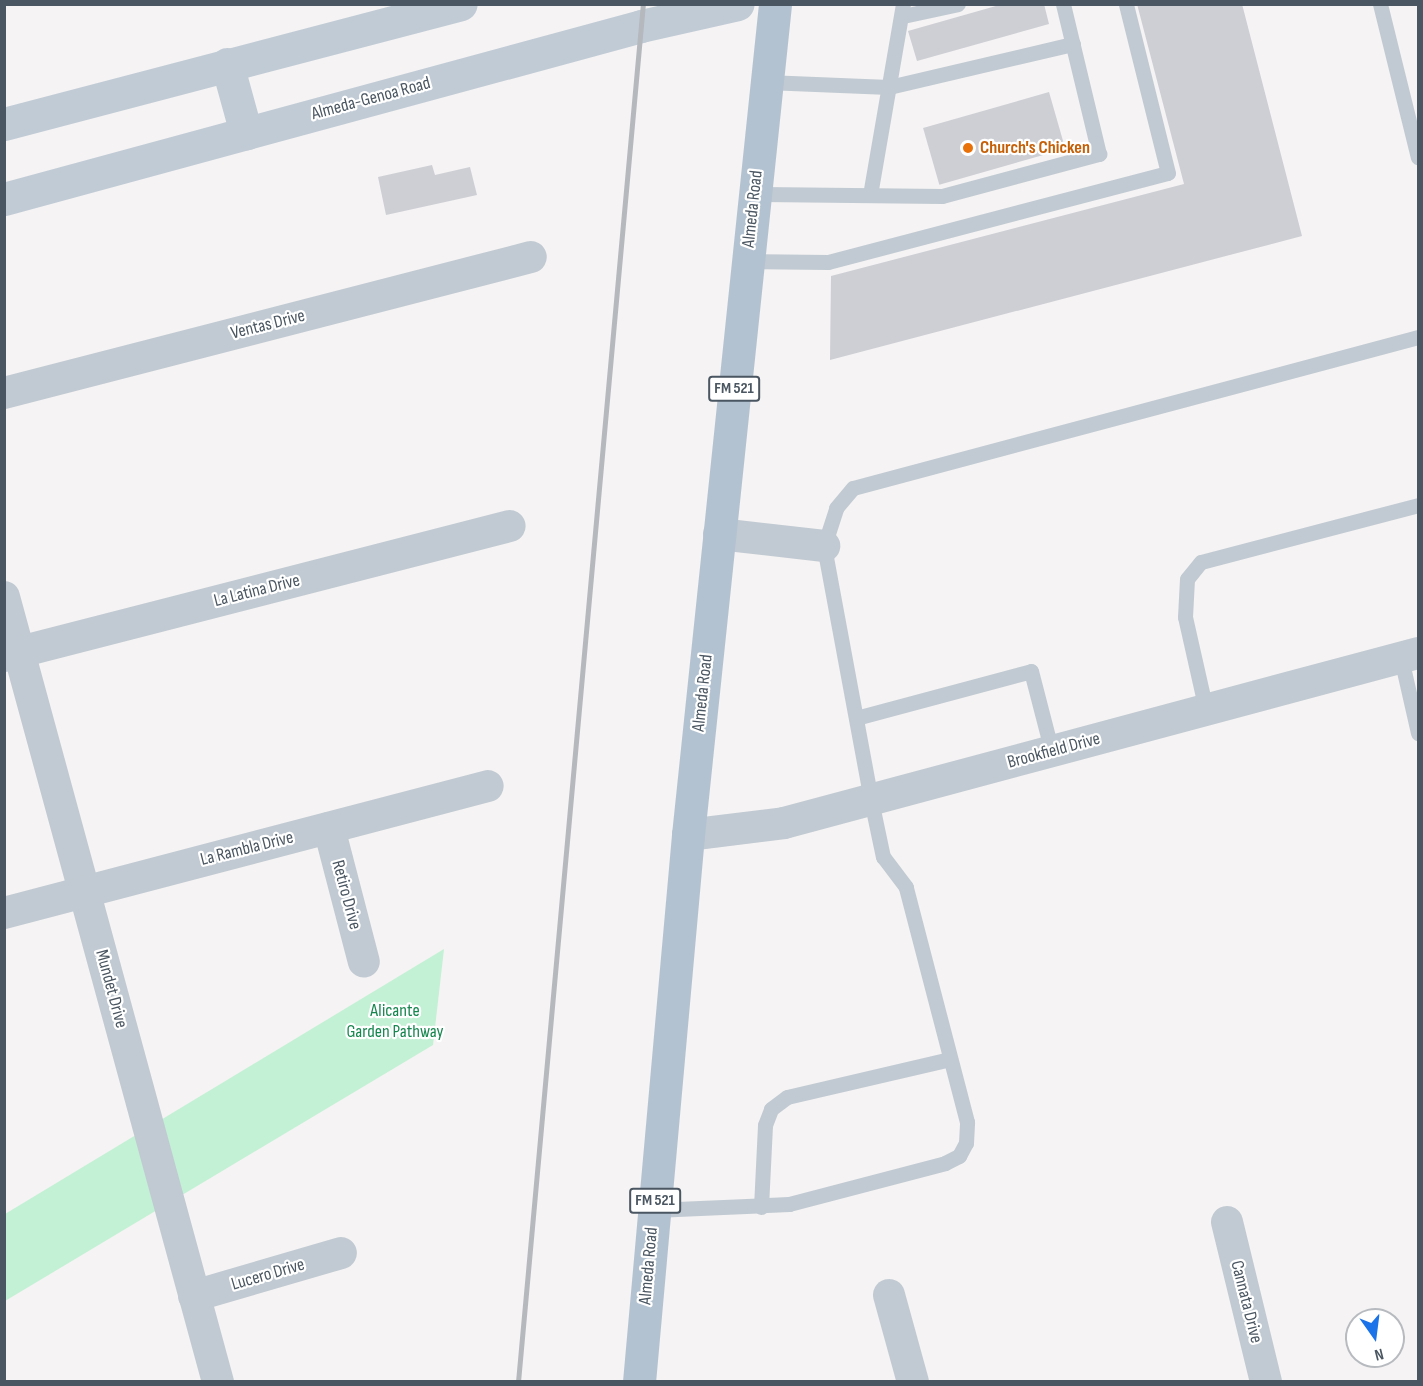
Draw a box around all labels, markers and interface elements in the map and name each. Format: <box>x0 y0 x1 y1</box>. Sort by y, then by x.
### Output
street label: Almeda-Genoa Road <box>309 73 433 125</box>
place label: Church's Chicken <box>980 137 1090 159</box>
marker: Church's Chicken <box>961 141 975 155</box>
street label: Almeda Road <box>738 169 768 249</box>
street label: Ventas Drive <box>229 305 307 345</box>
road number: FM 521 <box>707 376 761 402</box>
street label: La Latina Drive <box>212 570 302 612</box>
street label: Almeda Road <box>688 653 718 733</box>
street label: Brookfield Drive <box>1005 728 1103 774</box>
street label: La Rambla Drive <box>198 827 296 871</box>
street label: Retiro Drive <box>326 858 366 932</box>
street label: Mundet Drive <box>90 947 132 1031</box>
park label: Alicante Garden Pathway <box>346 1001 444 1044</box>
road number: FM 521 <box>628 1188 682 1214</box>
street label: Almeda Road <box>635 1227 663 1305</box>
street label: Lucero Drive <box>229 1254 307 1296</box>
street label: Cannata Drive <box>1225 1258 1267 1346</box>
north arrow <box>1345 1308 1405 1368</box>
text: N <box>1373 1344 1385 1364</box>

